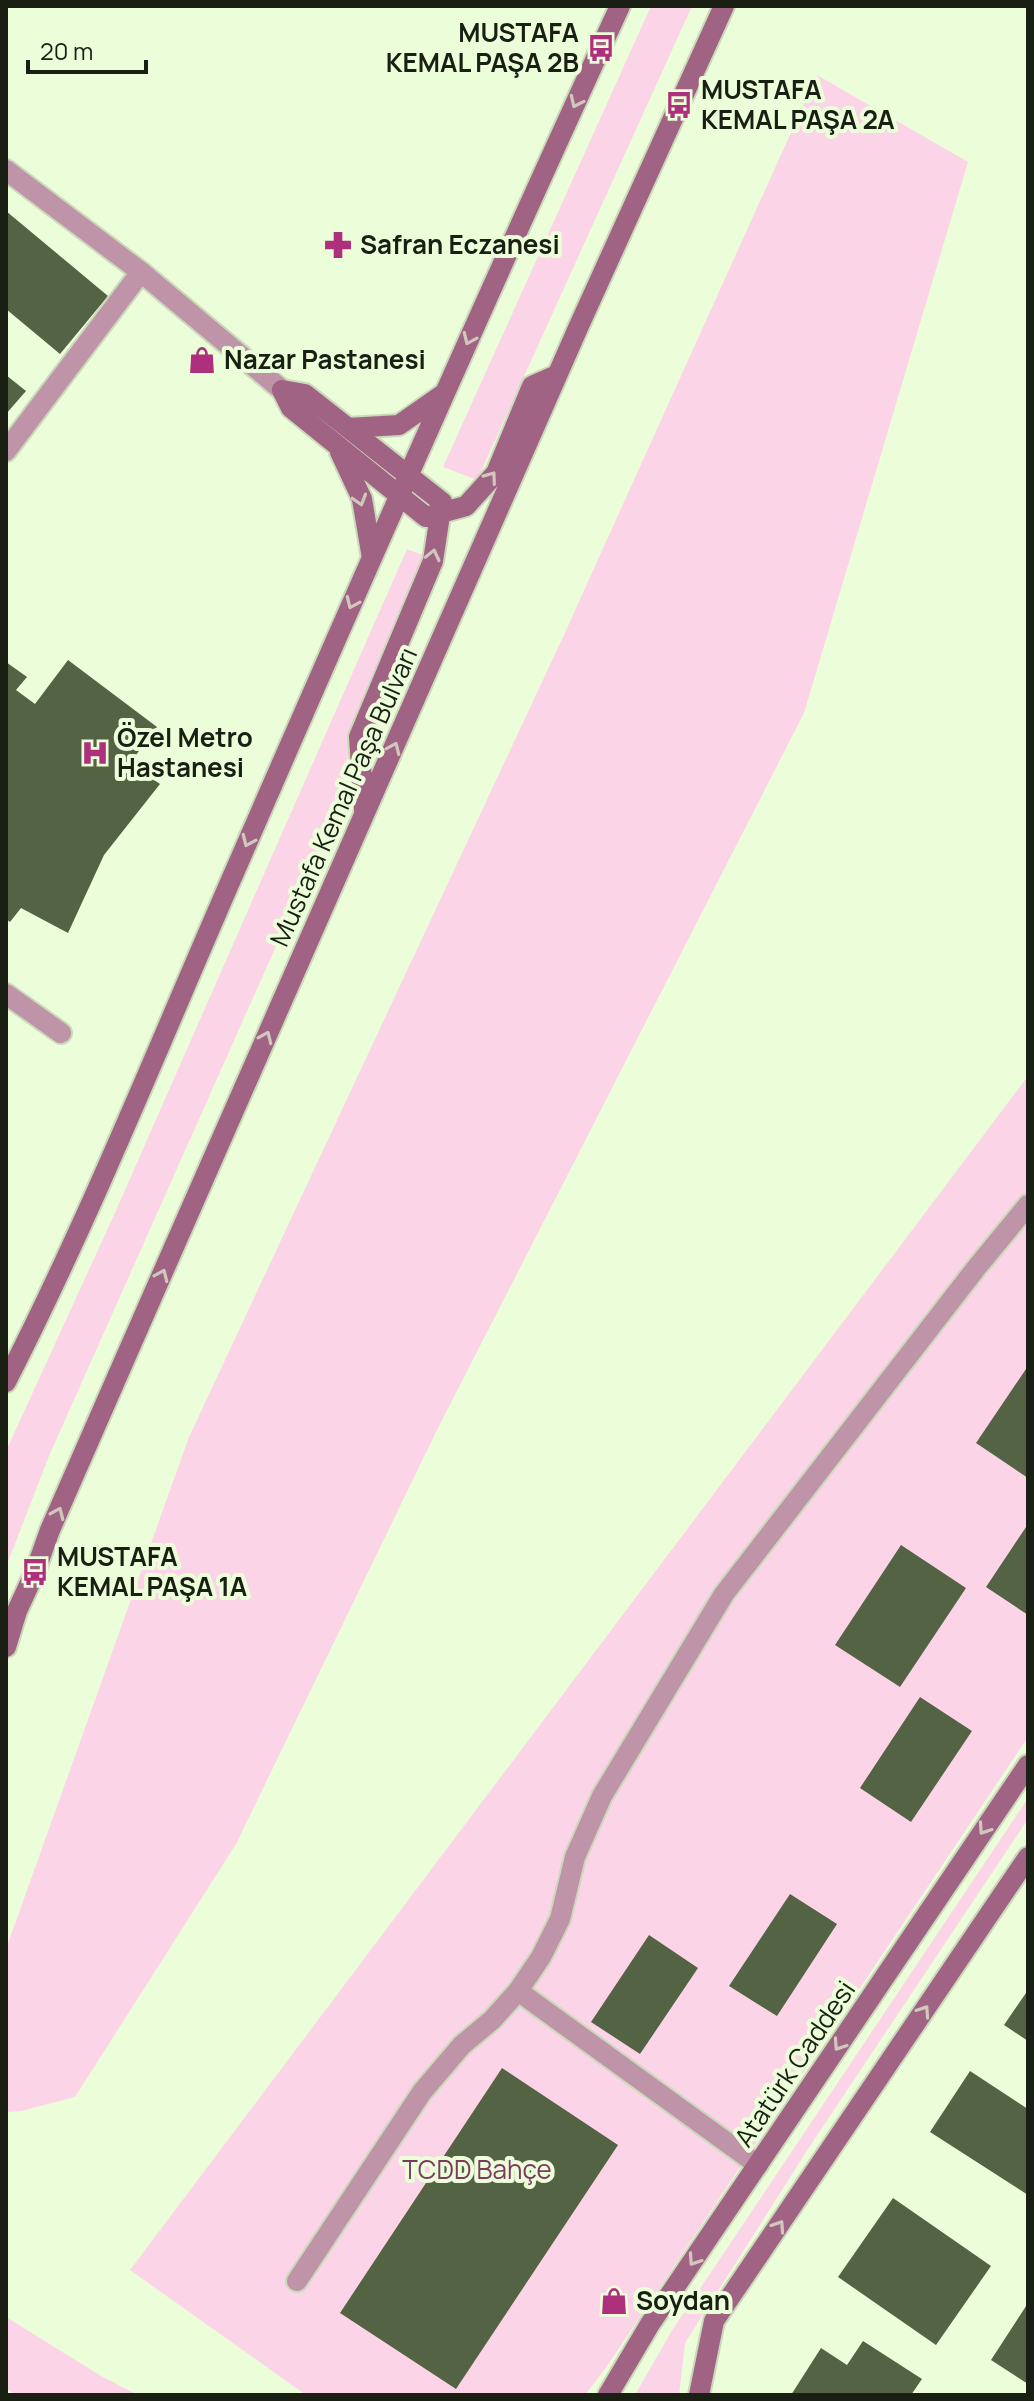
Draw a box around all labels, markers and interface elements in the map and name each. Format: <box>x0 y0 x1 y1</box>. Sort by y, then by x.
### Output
place label: MUSTAFA KEMAL PAŞA 2B <box>386 14 579 80</box>
scale bar <box>28 24 146 74</box>
bus stop icon: MUSTAFA KEMAL PAŞA 2B <box>586 33 616 63</box>
text: 20 m <box>40 34 93 67</box>
place label: MUSTAFA KEMAL PAŞA 2A <box>701 71 895 137</box>
bus stop icon: MUSTAFA KEMAL PAŞA 2A <box>664 90 694 120</box>
one-way arrow <box>570 94 586 108</box>
place label: Safran Eczanesi <box>360 226 560 262</box>
pharmacy icon: Safran Eczanesi <box>323 230 353 260</box>
one-way arrow <box>463 331 479 345</box>
place label: Nazar Pastanesi <box>224 341 426 377</box>
shop icon: Nazar Pastanesi <box>187 345 217 375</box>
one-way arrow <box>481 471 496 486</box>
one-way arrow <box>351 492 367 506</box>
one-way arrow <box>424 548 441 562</box>
one-way arrow <box>346 594 362 609</box>
street label: Mustafa Kemal Paşa Bulvarı <box>261 641 425 952</box>
place label: Özel Metro Hastanesi <box>117 719 253 785</box>
hospital icon: Özel Metro Hastanesi <box>80 738 110 768</box>
one-way arrow <box>384 741 400 756</box>
one-way arrow <box>241 832 257 847</box>
one-way arrow <box>257 1031 273 1045</box>
one-way arrow <box>152 1269 168 1283</box>
one-way arrow <box>48 1507 64 1521</box>
place label: MUSTAFA KEMAL PAŞA 1A <box>57 1538 247 1604</box>
bus stop icon: MUSTAFA KEMAL PAŞA 1A <box>20 1557 50 1587</box>
one-way arrow <box>979 1821 994 1835</box>
street label: Atatürk Caddesi <box>725 1973 863 2153</box>
one-way arrow <box>914 2005 929 2019</box>
one-way arrow <box>834 2036 849 2050</box>
park label: TCDD Bahçe <box>402 2151 552 2187</box>
one-way arrow <box>769 2221 784 2235</box>
one-way arrow <box>688 2252 703 2266</box>
place label: Soydan <box>636 2282 730 2318</box>
shop icon: Soydan <box>599 2286 629 2316</box>

